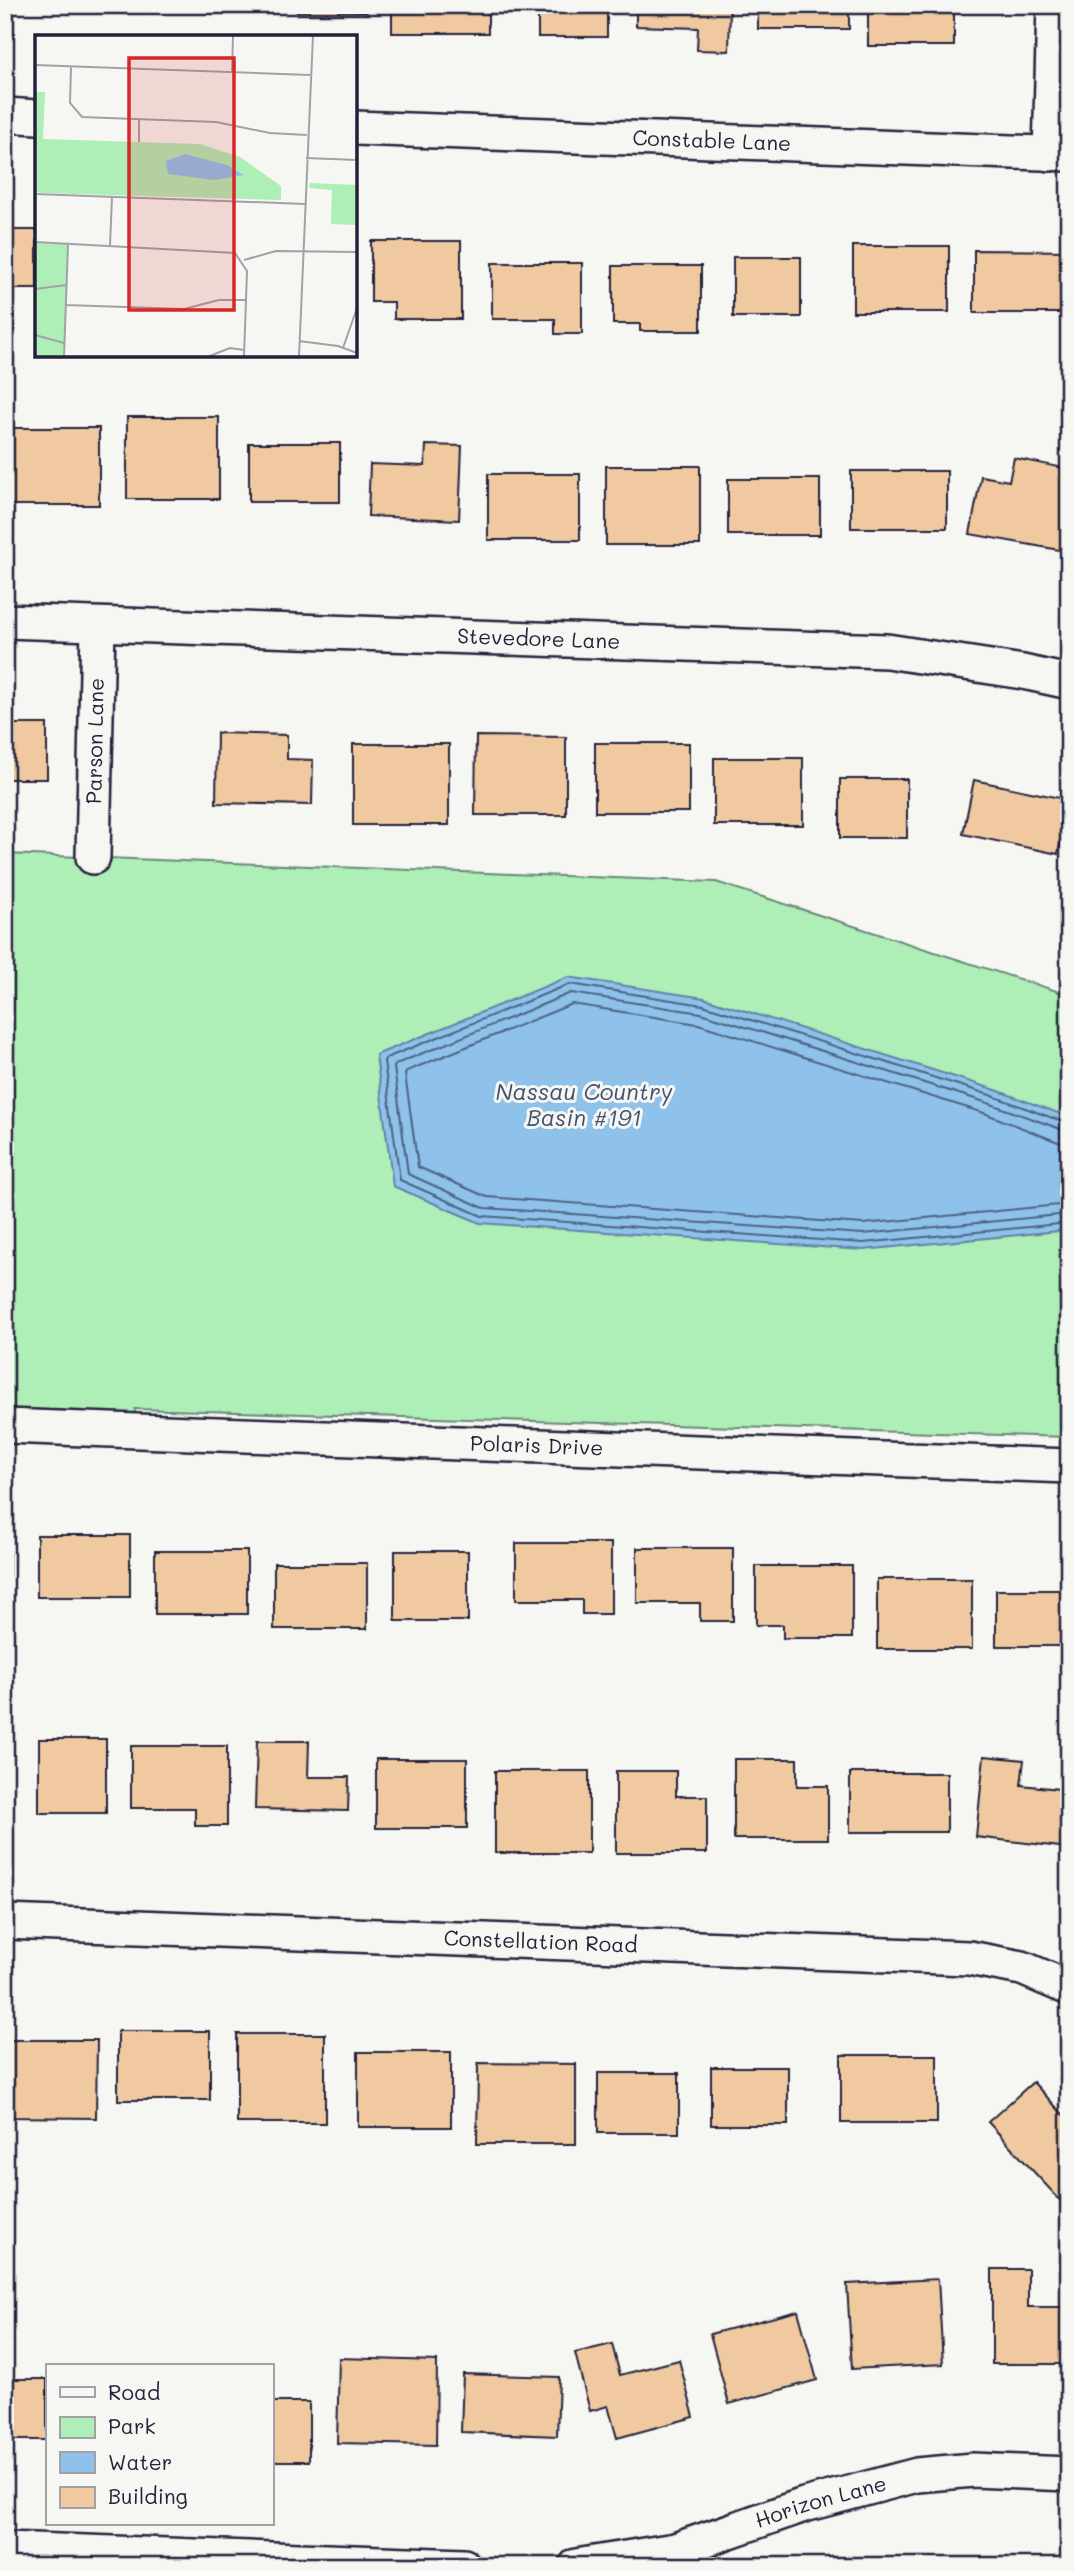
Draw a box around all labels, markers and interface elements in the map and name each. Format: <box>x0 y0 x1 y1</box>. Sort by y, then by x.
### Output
inset map <box>35 35 357 357</box>
street label: Constable Lane <box>632 123 792 156</box>
street label: Stevedore Lane <box>457 621 621 654</box>
street label: Parson Lane <box>79 678 109 804</box>
water label: Nassau Country Basin #191 <box>496 1076 673 1132</box>
street label: Polaris Drive <box>470 1428 604 1460</box>
street label: Constellation Road <box>443 1923 638 1958</box>
legend <box>46 2364 273 2526</box>
text: Road <box>108 2378 160 2405</box>
text: Park <box>108 2412 156 2439</box>
text: Water <box>108 2448 172 2475</box>
street label: Horizon Lane <box>751 2469 889 2533</box>
text: Building <box>108 2482 188 2509</box>

